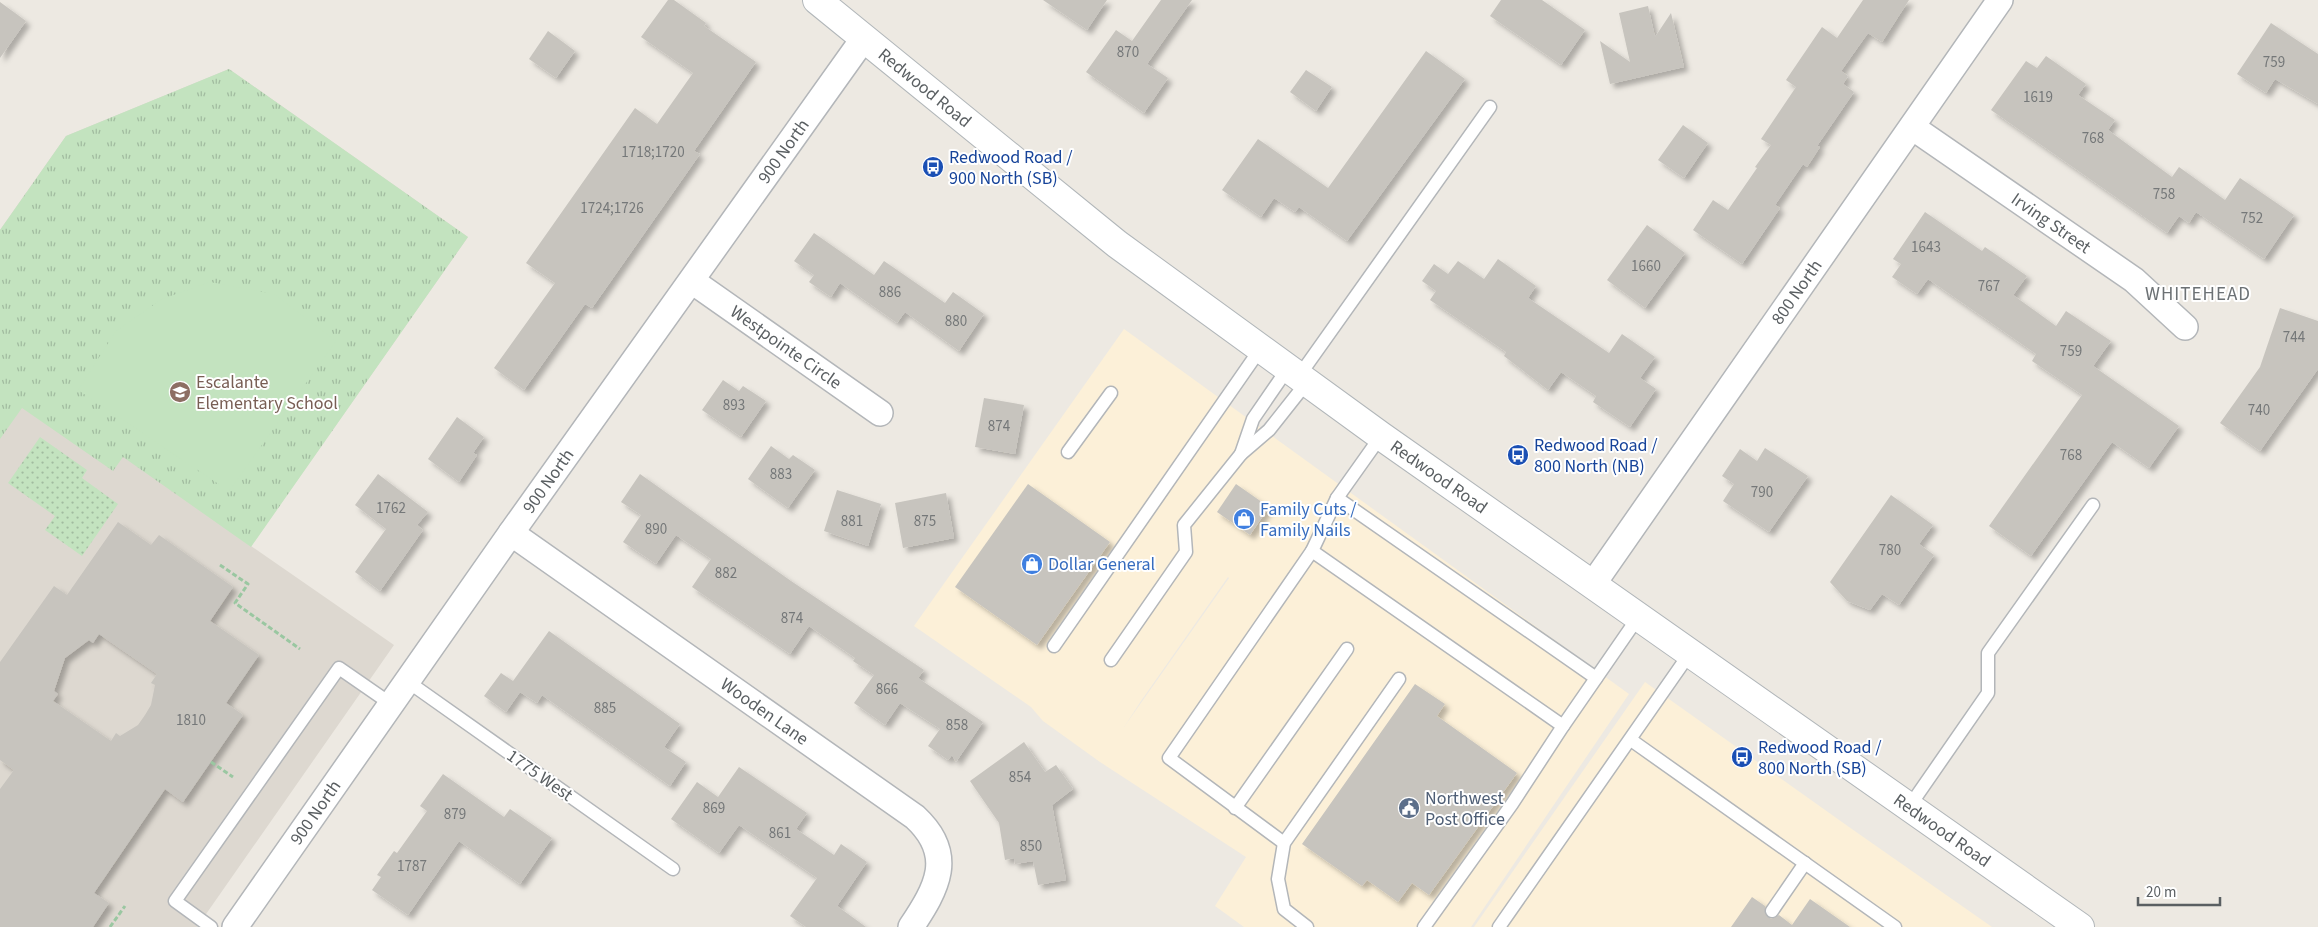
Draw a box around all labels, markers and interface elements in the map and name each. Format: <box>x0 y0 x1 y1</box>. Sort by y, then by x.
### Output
house number: 870 <box>1117 42 1139 63</box>
street label: Redwood Road <box>873 43 977 134</box>
house number: 759 <box>2263 52 2285 73</box>
house number: 1619 <box>2023 87 2053 108</box>
street label: 900 North <box>752 114 815 189</box>
house number: 768 <box>2082 128 2104 149</box>
house number: 1718;1720 <box>621 142 685 163</box>
place label: Redwood Road / 900 North (SB) <box>949 145 1073 191</box>
bus stop icon: Redwood Road / 900 North (SB) <box>921 155 945 179</box>
house number: 758 <box>2153 184 2175 205</box>
street label: Irving Street <box>2006 187 2096 260</box>
house number: 1724;1726 <box>580 198 644 219</box>
house number: 752 <box>2241 208 2263 229</box>
house number: 1643 <box>1911 237 1941 258</box>
street label: 800 North <box>1766 255 1828 330</box>
house number: 1660 <box>1631 256 1661 277</box>
house number: 767 <box>1978 276 2000 297</box>
district label: WHITEHEAD <box>2145 281 2251 308</box>
house number: 886 <box>879 282 901 303</box>
street label: Westpointe Circle <box>725 300 847 396</box>
house number: 880 <box>945 311 967 332</box>
house number: 744 <box>2283 327 2306 348</box>
house number: 759 <box>2060 341 2082 362</box>
place label: Escalante Elementary School <box>196 370 338 416</box>
school or university icon: Escalante Elementary School <box>168 380 192 404</box>
house number: 893 <box>723 395 745 416</box>
house number: 740 <box>2248 400 2270 421</box>
house number: 874 <box>988 416 1011 437</box>
place label: Redwood Road / 800 North (NB) <box>1534 433 1658 479</box>
street label: Redwood Road <box>1385 434 1492 520</box>
bus stop icon: Redwood Road / 800 North (NB) <box>1506 443 1530 467</box>
street label: 900 North <box>517 444 580 519</box>
house number: 768 <box>2060 445 2082 466</box>
house number: 883 <box>770 464 792 485</box>
house number: 790 <box>1751 482 1773 503</box>
place label: Family Cuts / Family Nails <box>1260 497 1357 543</box>
house number: 1762 <box>376 498 406 519</box>
shop icon: Family Cuts / Family Nails <box>1232 507 1256 531</box>
house number: 881 <box>841 511 863 532</box>
house number: 875 <box>914 511 936 532</box>
house number: 890 <box>645 519 667 540</box>
house number: 780 <box>1879 540 1901 561</box>
shop icon: Dollar General <box>1020 552 1044 576</box>
place label: Dollar General <box>1048 552 1155 577</box>
house number: 882 <box>715 563 737 584</box>
house number: 874 <box>781 608 804 629</box>
street label: Wooden Lane <box>715 672 814 751</box>
house number: 866 <box>876 679 898 700</box>
house number: 885 <box>594 698 616 719</box>
house number: 1810 <box>176 710 206 731</box>
house number: 858 <box>946 715 968 736</box>
place label: Redwood Road / 800 North (SB) <box>1758 735 1882 781</box>
street label: 1775 West <box>502 743 578 807</box>
bus stop icon: Redwood Road / 800 North (SB) <box>1730 745 1754 769</box>
house number: 854 <box>1009 767 1032 788</box>
street label: 900 North <box>284 775 347 850</box>
place label: Northwest Post Office <box>1425 786 1505 832</box>
street label: Redwood Road <box>1888 788 1996 874</box>
public building icon: Northwest Post Office <box>1397 796 1421 820</box>
house number: 869 <box>703 798 725 819</box>
house number: 879 <box>444 804 466 825</box>
house number: 861 <box>769 823 791 844</box>
house number: 850 <box>1020 836 1042 857</box>
house number: 1787 <box>397 856 427 877</box>
scale bar <box>2138 874 2220 906</box>
text: 20 m <box>2146 882 2176 903</box>

